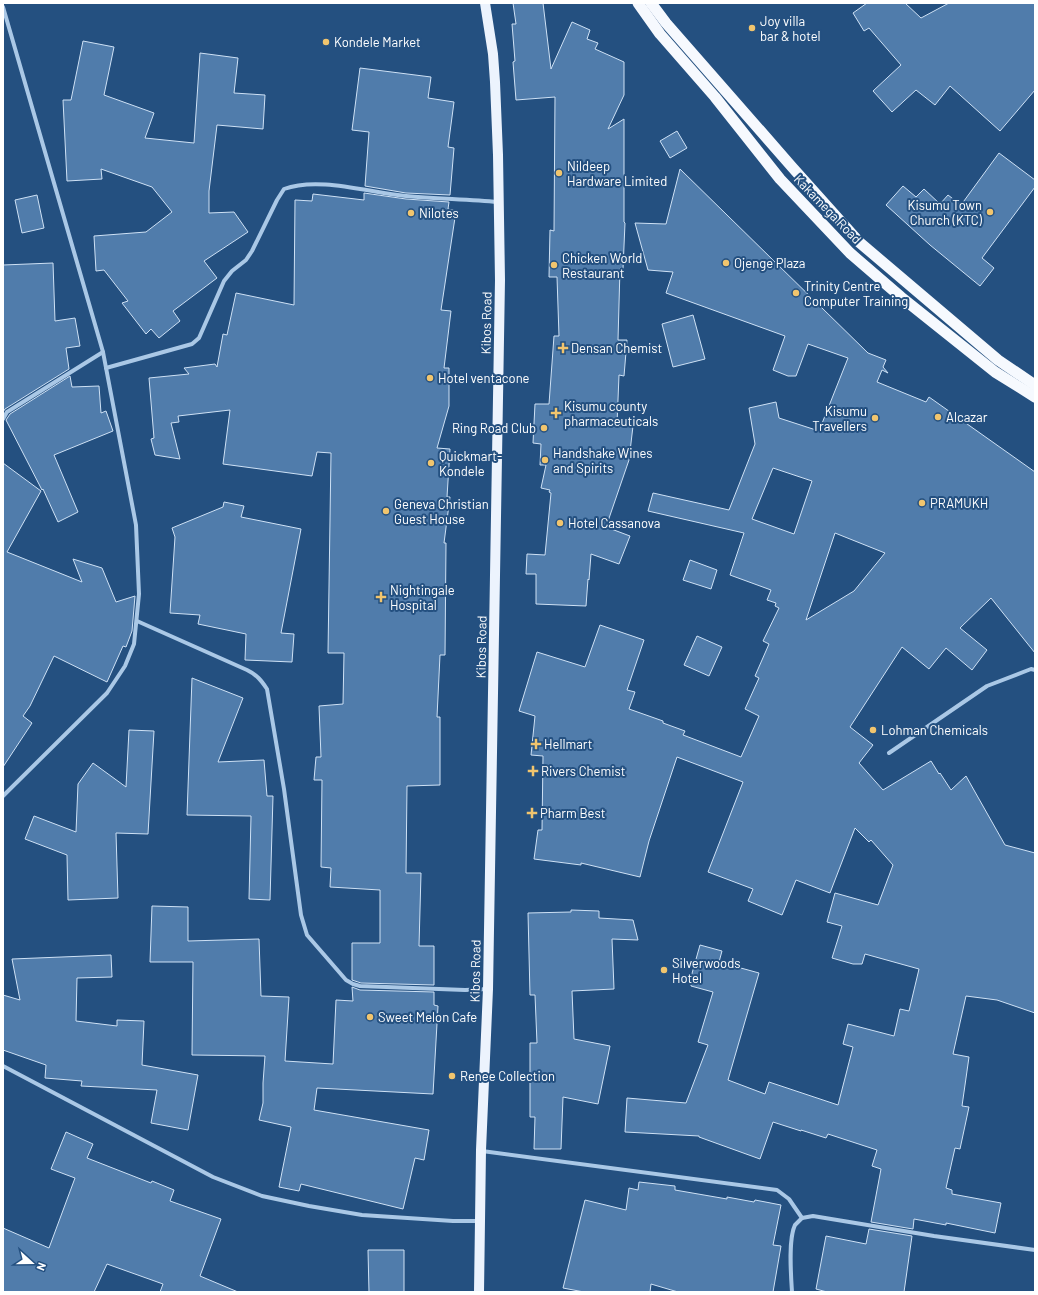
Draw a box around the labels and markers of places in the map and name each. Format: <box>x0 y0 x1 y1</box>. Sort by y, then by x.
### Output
place label: Joy villa bar & hotel <box>760 13 821 44</box>
marker: Joy villa bar & hotel <box>747 23 757 33</box>
place label: Kondele Market <box>334 34 421 50</box>
marker: Kondele Market <box>321 37 331 47</box>
place label: Nildeep Hardware Limited <box>567 158 667 189</box>
marker: Nildeep Hardware Limited <box>554 168 564 178</box>
place label: Kisumu Town Church (KTC) <box>908 197 983 228</box>
place label: Nilotes <box>419 205 459 221</box>
marker: Kisumu Town Church (KTC) <box>985 207 995 217</box>
marker: Nilotes <box>406 208 416 218</box>
place label: Chicken World Restaurant <box>562 250 642 281</box>
place label: Ojenge Plaza <box>734 255 805 271</box>
marker: Ojenge Plaza <box>721 258 731 268</box>
marker: Chicken World Restaurant <box>549 260 559 270</box>
place label: Trinity Centre Computer Training <box>804 278 908 309</box>
marker: Trinity Centre Computer Training <box>791 288 801 298</box>
place label: Densan Chemist <box>571 340 662 356</box>
marker: Densan Chemist <box>558 343 568 353</box>
place label: Hotel ventacone <box>438 370 530 386</box>
marker: Hotel ventacone <box>425 373 435 383</box>
place label: Kisumu county pharmaceuticals <box>564 398 658 429</box>
place label: Kisumu Travellers <box>812 403 867 434</box>
marker: Kisumu county pharmaceuticals <box>551 408 561 418</box>
place label: Alcazar <box>946 409 988 425</box>
marker: Alcazar <box>933 412 943 422</box>
marker: Kisumu Travellers <box>870 413 880 423</box>
place label: Ring Road Club <box>452 420 536 436</box>
marker: Ring Road Club <box>539 423 549 433</box>
place label: Handshake Wines and Spirits <box>553 445 653 476</box>
place label: Quickmart- Kondele <box>439 448 502 479</box>
marker: Handshake Wines and Spirits <box>540 455 550 465</box>
marker: Quickmart- Kondele <box>426 458 436 468</box>
place label: PRAMUKH <box>930 495 988 511</box>
place label: Geneva Christian Guest House <box>394 496 489 527</box>
marker: PRAMUKH <box>917 498 927 508</box>
marker: Geneva Christian Guest House <box>381 506 391 516</box>
place label: Hotel Cassanova <box>568 515 660 531</box>
marker: Hotel Cassanova <box>555 518 565 528</box>
place label: Nightingale Hospital <box>390 582 455 613</box>
marker: Nightingale Hospital <box>375 591 387 603</box>
place label: Lohman Chemicals <box>881 722 988 738</box>
marker: Lohman Chemicals <box>868 725 878 735</box>
place label: Hellmart <box>544 736 592 752</box>
marker: Hellmart <box>531 739 541 749</box>
place label: Rivers Chemist <box>541 763 625 779</box>
marker: Rivers Chemist <box>528 766 538 776</box>
place label: Pharm Best <box>540 805 605 821</box>
marker: Pharm Best <box>527 808 537 818</box>
place label: Silverwoods Hotel <box>672 955 741 986</box>
marker: Silverwoods Hotel <box>659 965 669 975</box>
place label: Sweet Melon Cafe <box>378 1009 477 1025</box>
marker: Sweet Melon Cafe <box>365 1012 375 1022</box>
place label: Renee Collection <box>460 1068 555 1084</box>
marker: Renee Collection <box>447 1071 457 1081</box>

